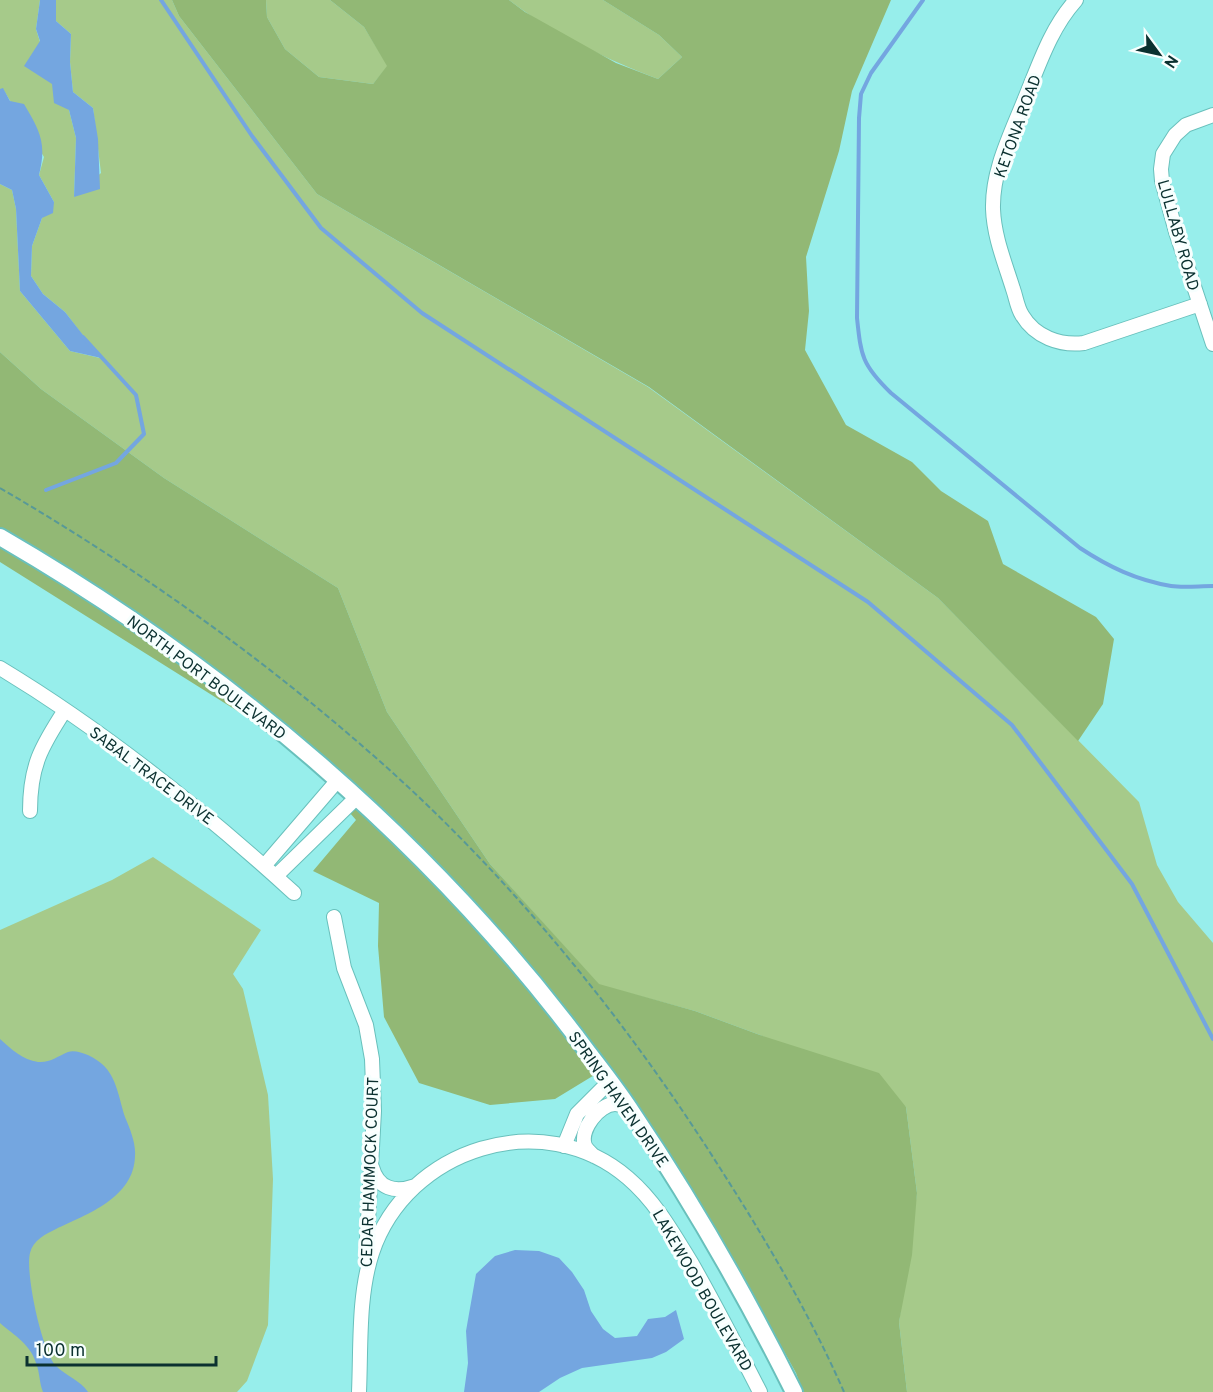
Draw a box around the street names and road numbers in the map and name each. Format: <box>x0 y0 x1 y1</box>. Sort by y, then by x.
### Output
street label: KETONA ROAD <box>991 72 1047 181</box>
street label: LULLABY ROAD <box>1152 178 1202 293</box>
street label: NORTH PORT BOULEVARD <box>122 612 289 745</box>
street label: SABAL TRACE DRIVE <box>85 723 217 830</box>
street label: SPRING HAVEN DRIVE <box>563 1028 672 1172</box>
street label: CEDAR HAMMOCK COURT <box>358 1077 384 1268</box>
street label: LAKEWOOD BOULEVARD <box>647 1206 756 1376</box>

